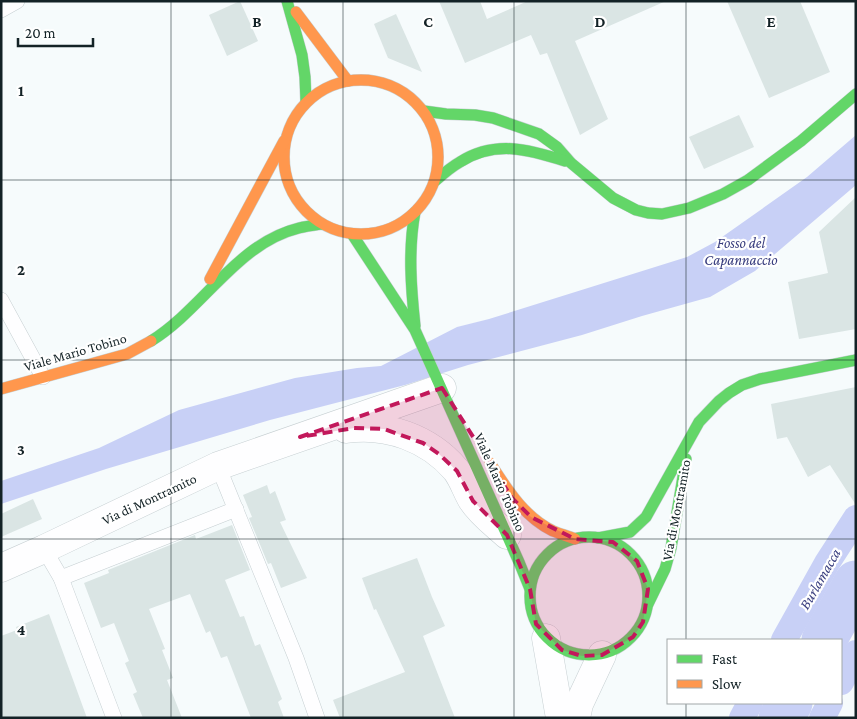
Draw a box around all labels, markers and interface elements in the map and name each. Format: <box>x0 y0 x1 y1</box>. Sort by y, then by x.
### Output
text: B <box>252 13 262 30</box>
text: C <box>423 13 433 30</box>
text: D <box>594 13 606 30</box>
text: E <box>766 13 776 30</box>
scale bar <box>18 15 92 47</box>
text: 20 m <box>25 25 56 41</box>
text: 1 <box>18 82 24 99</box>
water label: Fosso del Capannaccio <box>704 235 778 269</box>
text: 2 <box>17 261 25 278</box>
street label: Viale Mario Tobino <box>22 330 128 374</box>
street label: Viale Mario Tobino <box>471 430 529 534</box>
text: 3 <box>17 441 25 458</box>
street label: Via di Montramito <box>658 458 694 562</box>
street label: Via di Montramito <box>99 470 199 528</box>
water label: Burlamacca <box>796 546 844 612</box>
text: 4 <box>17 621 26 638</box>
legend <box>667 639 842 704</box>
text: Fast <box>712 651 738 667</box>
text: Slow <box>712 676 742 692</box>

